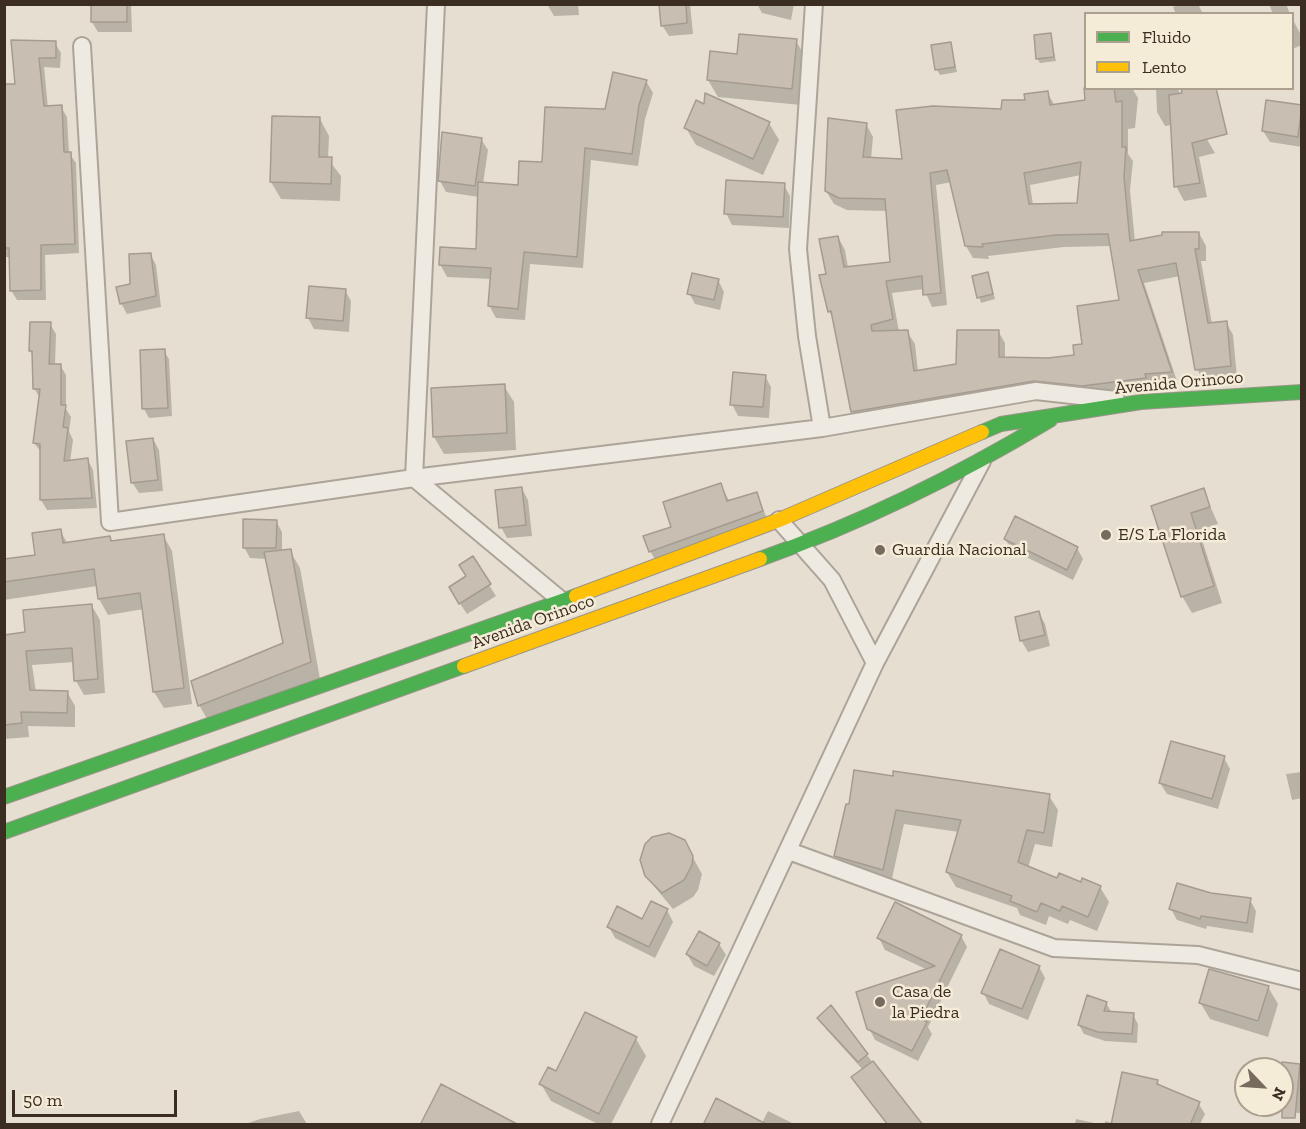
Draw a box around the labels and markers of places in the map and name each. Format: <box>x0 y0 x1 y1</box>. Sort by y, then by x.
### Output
place label: E/S La Florida <box>1118 524 1226 546</box>
marker: E/S La Florida <box>1099 528 1113 542</box>
place label: Guardia Nacional <box>892 539 1026 561</box>
marker: Guardia Nacional <box>873 543 887 557</box>
place label: Casa de la Piedra <box>892 981 960 1024</box>
marker: Casa de la Piedra <box>873 995 887 1009</box>

